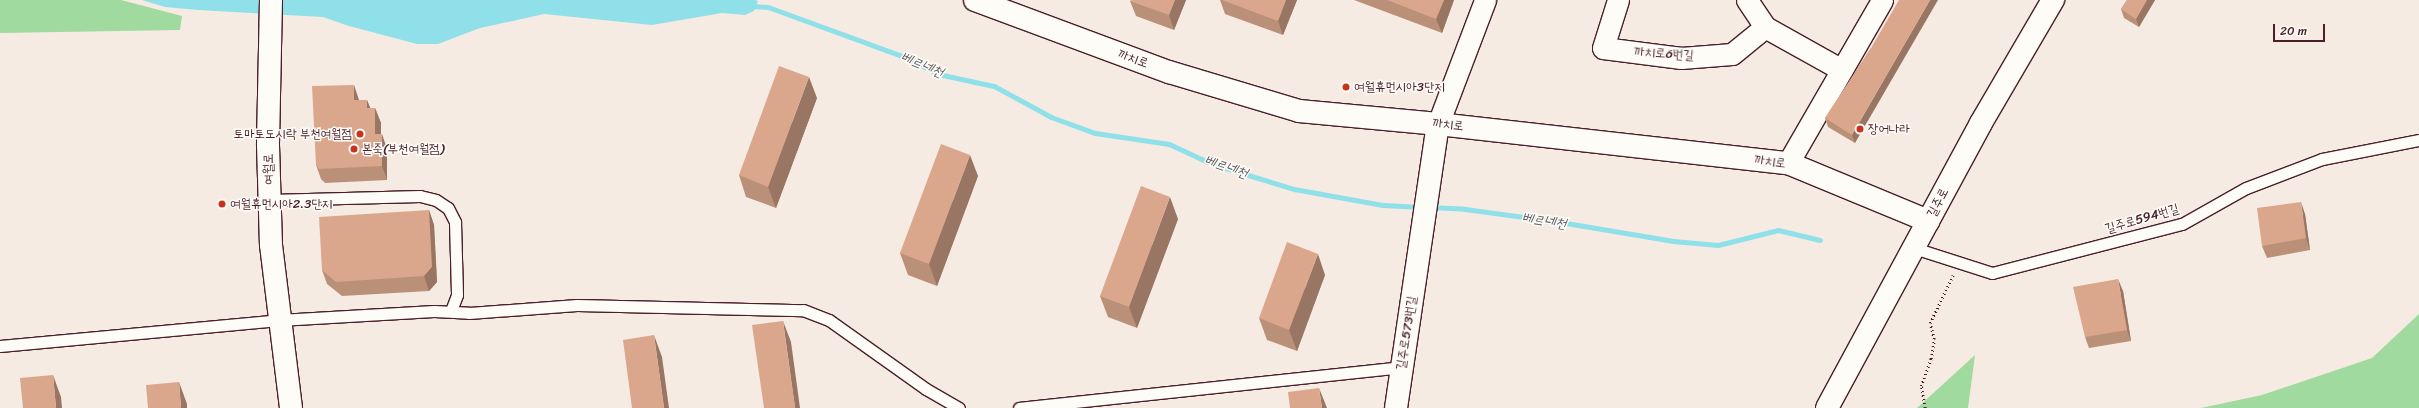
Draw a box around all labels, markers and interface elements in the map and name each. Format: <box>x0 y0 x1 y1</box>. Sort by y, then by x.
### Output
scale bar <box>2275 16 2327 42</box>
text: 20 m <box>2280 20 2307 42</box>
street label: 까치로6번길 <box>1634 44 1694 64</box>
street label: 까치로 <box>1116 46 1150 72</box>
water label: 베르네천 <box>898 48 946 82</box>
place label: 여월휴먼시아3단지 <box>1354 79 1445 95</box>
marker: 여월휴먼시아3단지 <box>1341 82 1351 92</box>
street label: 까치로 <box>1432 116 1464 134</box>
place label: 장어나라 <box>1868 121 1910 137</box>
marker: 장어나라 <box>1855 124 1865 134</box>
place label: 토마토도시락 부천여월점 <box>234 126 352 142</box>
marker: 토마토도시락 부천여월점 <box>355 129 365 139</box>
place label: 본죽(부천여월점) <box>362 141 444 157</box>
marker: 본죽(부천여월점) <box>349 144 359 154</box>
water label: 베르네천 <box>1202 152 1250 182</box>
street label: 까치로 <box>1753 152 1787 172</box>
street label: 여월로 <box>261 153 277 185</box>
street label: 길주로 <box>1924 185 1952 221</box>
place label: 여월휴먼시아2.3단지 <box>230 196 332 212</box>
marker: 여월휴먼시아2.3단지 <box>217 199 227 209</box>
street label: 길주로594번길 <box>2103 201 2181 237</box>
water label: 베르네천 <box>1520 209 1568 233</box>
street label: 길주로573번길 <box>1393 295 1421 371</box>

